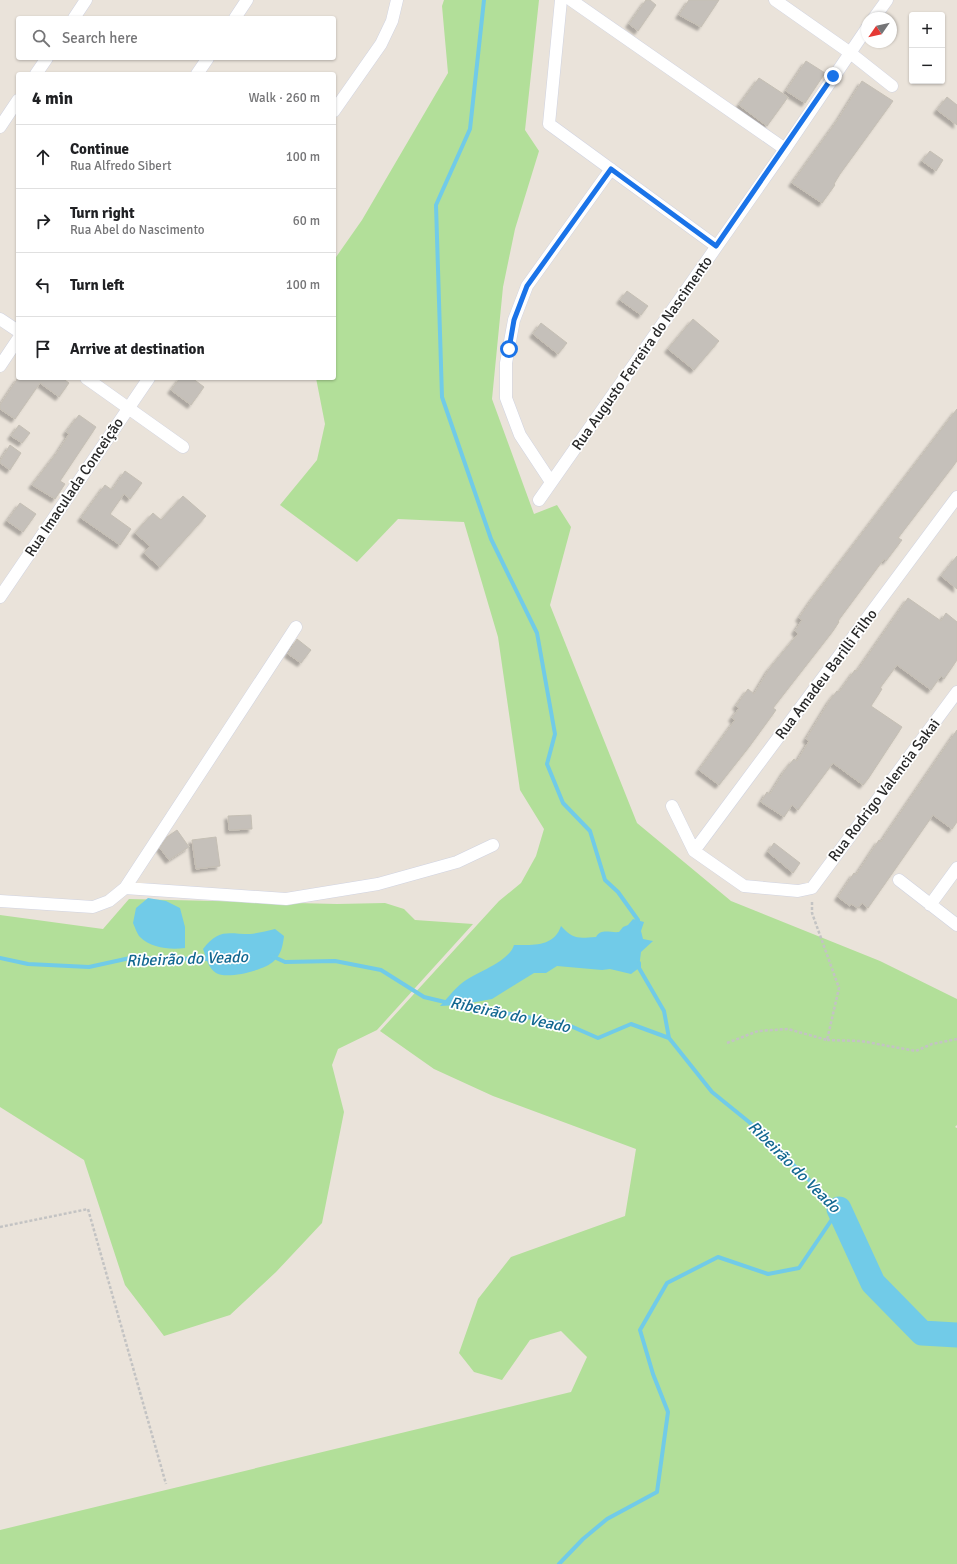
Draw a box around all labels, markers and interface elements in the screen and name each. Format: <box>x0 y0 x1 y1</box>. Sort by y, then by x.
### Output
north arrow <box>861 12 897 48</box>
map controls <box>909 12 945 84</box>
button: + <box>909 12 945 48</box>
search box <box>16 16 336 60</box>
icon: search <box>30 27 52 49</box>
text: Search here <box>62 29 138 47</box>
button: − <box>909 48 945 84</box>
route end <box>824 67 842 85</box>
text: 4 min <box>32 88 73 109</box>
text: Walk · 260 m <box>249 90 320 106</box>
text: Continue <box>70 140 129 158</box>
icon: ahead <box>32 146 54 168</box>
text: 100 m <box>286 149 320 165</box>
text: Rua Alfredo Sibert <box>70 158 171 174</box>
text: Turn right <box>70 204 135 222</box>
icon: right <box>32 210 54 232</box>
text: 60 m <box>293 213 320 229</box>
text: Rua Abel do Nascimento <box>70 222 205 238</box>
street label: Rua Augusto Ferreira do Nascimento <box>568 252 716 453</box>
icon: left <box>32 274 54 296</box>
text: Turn left <box>70 276 124 294</box>
text: 100 m <box>286 277 320 293</box>
icon: arrive <box>32 338 54 360</box>
text: Arrive at destination <box>70 340 205 358</box>
route start <box>500 340 518 358</box>
street label: Rua Imaculada Conceição <box>21 414 127 560</box>
street label: Rua Amadeu Barilli Filho <box>771 605 881 743</box>
street label: Rua Rodrigo Valencia Sakai <box>824 715 944 865</box>
water label: Ribeirão do Veado <box>126 947 249 971</box>
water label: Ribeirão do Veado <box>448 993 572 1038</box>
water label: Ribeirão do Veado <box>744 1117 845 1218</box>

